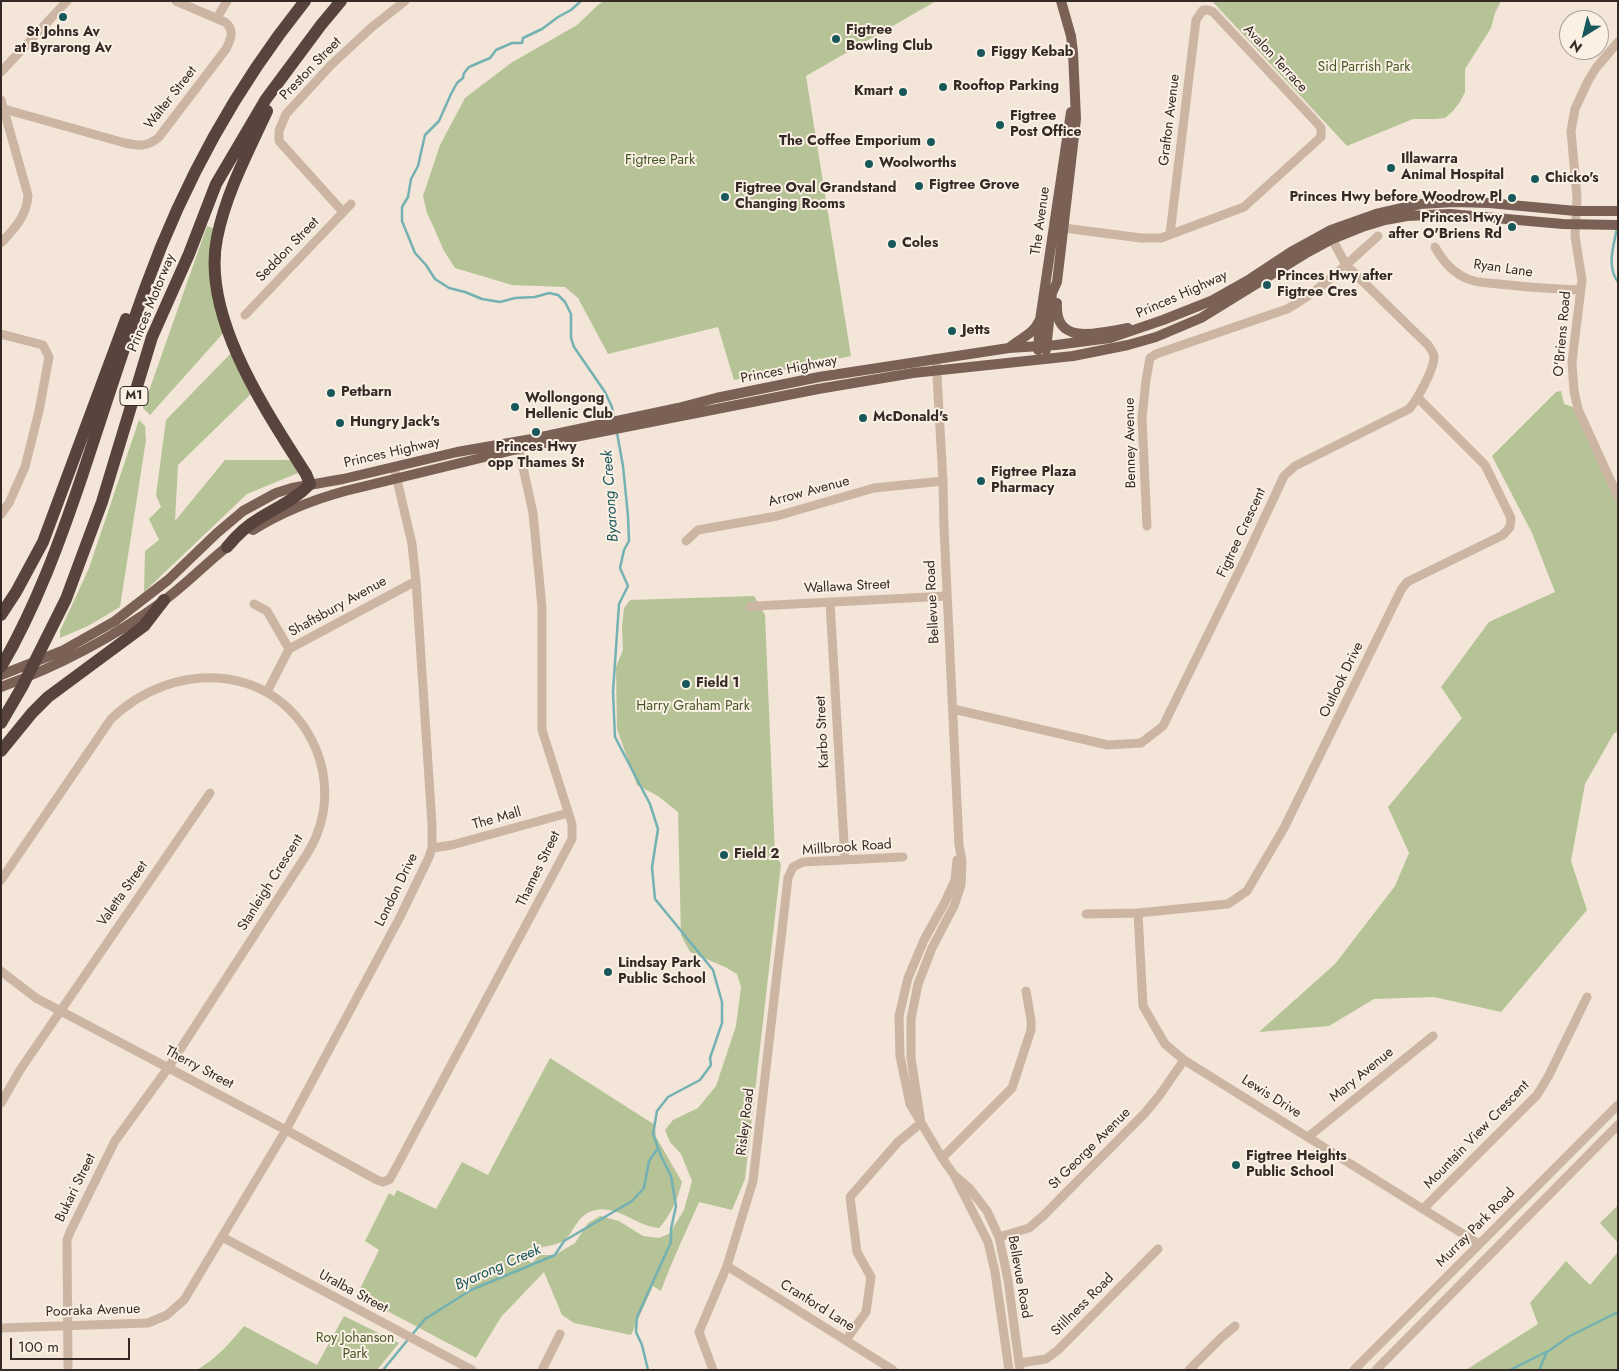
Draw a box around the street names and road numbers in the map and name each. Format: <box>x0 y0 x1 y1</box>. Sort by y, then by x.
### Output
street label: Avalon Terrace <box>1239 22 1311 96</box>
street label: Preston Street <box>277 34 345 104</box>
street label: Walter Street <box>141 63 201 133</box>
street label: Grafton Avenue <box>1156 73 1184 167</box>
street label: The Avenue <box>1028 186 1054 256</box>
street label: Seddon Street <box>253 214 323 286</box>
street label: Princes Motorway <box>125 251 179 355</box>
street label: Ryan Lane <box>1472 257 1534 281</box>
street label: Princes Highway <box>1134 267 1230 323</box>
street label: O'Briens Road <box>1551 290 1575 378</box>
street label: Princes Highway <box>739 352 839 388</box>
road number: M1 <box>120 386 148 406</box>
street label: Benney Avenue <box>1122 398 1140 488</box>
street label: Princes Highway <box>342 434 442 472</box>
street label: Arrow Avenue <box>767 473 851 511</box>
street label: Figtree Crescent <box>1214 486 1270 580</box>
street label: Bellevue Road <box>922 560 944 644</box>
street label: Shaftsbury Avenue <box>286 573 390 641</box>
street label: Wallawa Street <box>804 576 890 598</box>
street label: Outlook Drive <box>1317 640 1367 720</box>
street label: Karbo Street <box>813 695 833 769</box>
street label: The Mall <box>471 804 523 834</box>
street label: Thames Street <box>513 828 565 910</box>
street label: Stanleigh Crescent <box>235 832 307 934</box>
street label: Millbrook Road <box>802 836 892 860</box>
street label: London Drive <box>372 851 422 929</box>
street label: Valetta Street <box>94 858 152 930</box>
street label: Therry Street <box>162 1043 236 1093</box>
street label: Mary Avenue <box>1327 1044 1397 1106</box>
street label: Lewis Drive <box>1238 1072 1304 1122</box>
street label: Mountain View Crescent <box>1421 1077 1533 1193</box>
street label: Risley Road <box>734 1087 758 1157</box>
street label: St George Avenue <box>1046 1105 1134 1193</box>
street label: Bukari Street <box>52 1151 100 1225</box>
street label: Murray Park Road <box>1433 1185 1519 1271</box>
street label: Bellevue Road <box>1003 1234 1035 1320</box>
street label: Uralba Street <box>316 1267 390 1317</box>
street label: Stillness Road <box>1048 1270 1118 1340</box>
street label: Cranford Lane <box>777 1276 857 1336</box>
street label: Pooraka Avenue <box>45 1301 141 1321</box>

